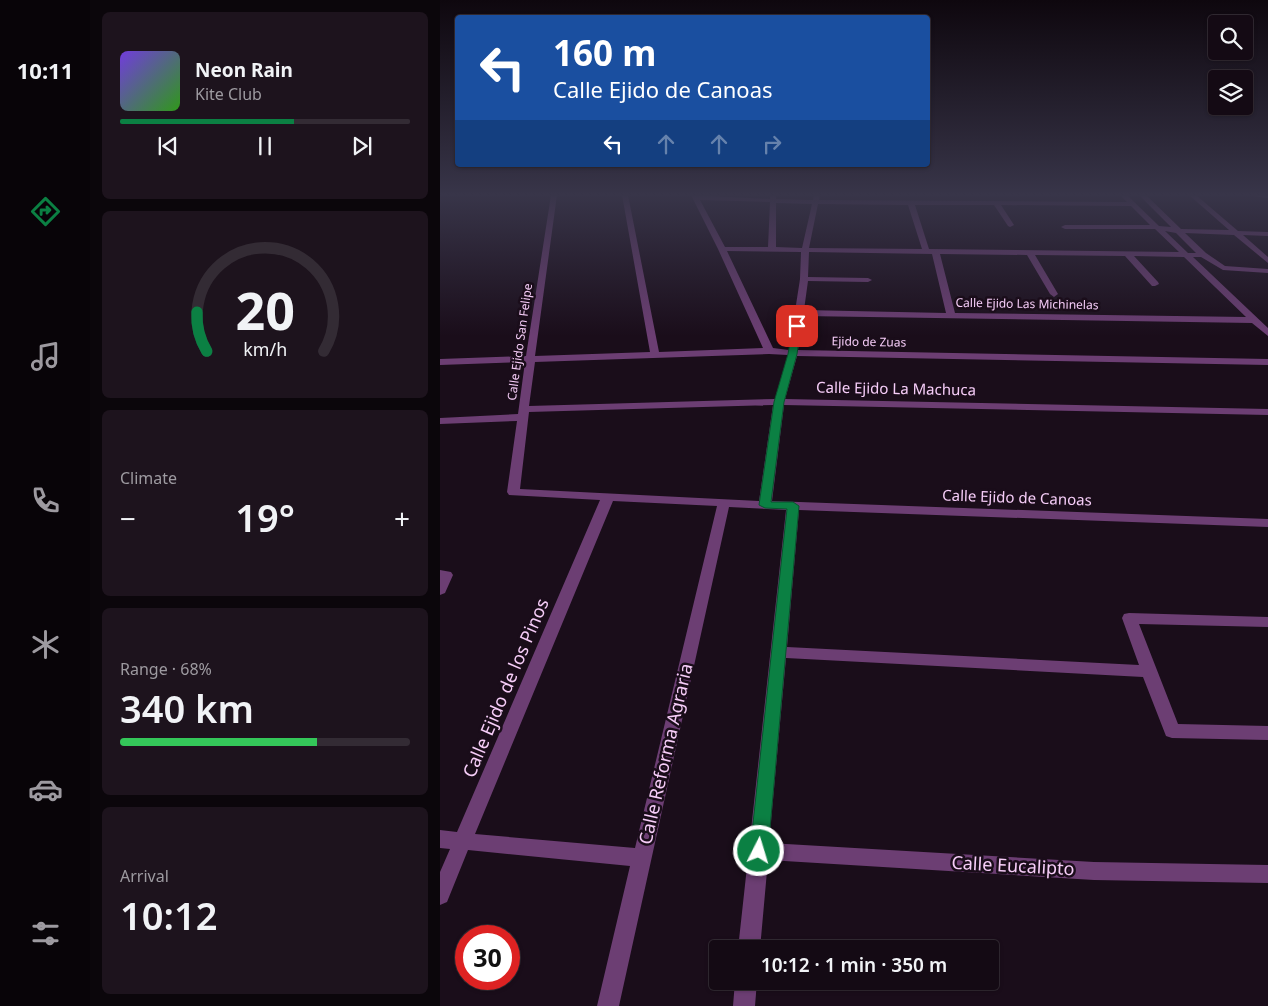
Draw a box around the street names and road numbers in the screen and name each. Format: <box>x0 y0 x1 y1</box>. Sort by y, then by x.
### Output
street label: Calle Ejido San Felipe <box>503 282 536 402</box>
street label: Calle Ejido Las Michinelas <box>955 294 1099 313</box>
street label: Ejido de Zuas <box>832 332 907 351</box>
street label: Calle Ejido La Machuca <box>816 377 976 399</box>
street label: Calle Ejido de Canoas <box>942 484 1092 510</box>
street label: Calle Ejido de los Pinos <box>456 594 554 781</box>
street label: Calle Reforma Agraria <box>633 661 698 847</box>
street label: Calle Eucalipto <box>951 850 1075 880</box>

